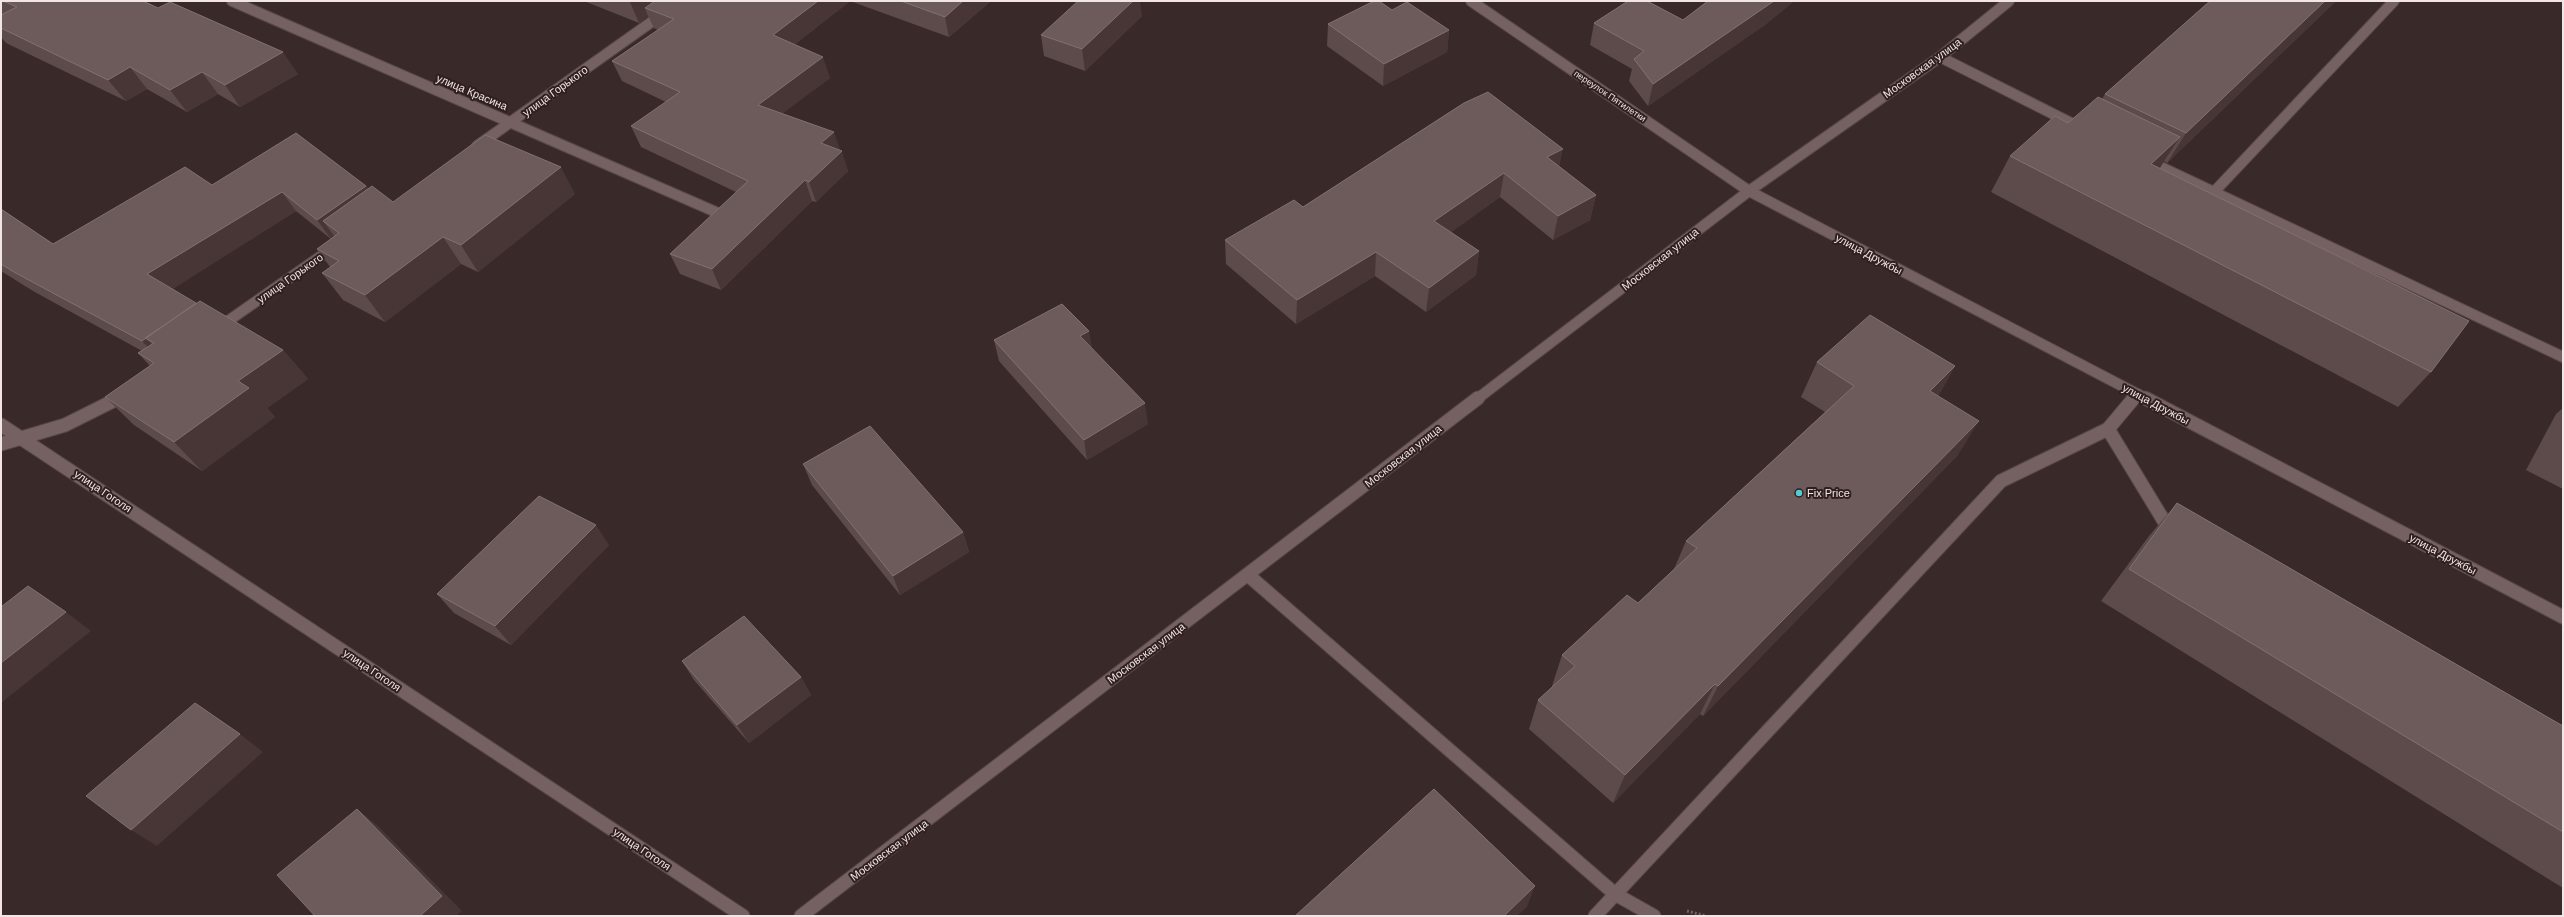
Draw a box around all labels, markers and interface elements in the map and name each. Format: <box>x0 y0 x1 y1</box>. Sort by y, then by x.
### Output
street label: Московская улица <box>1881 35 1964 100</box>
street label: улица Горького <box>520 63 590 119</box>
street label: переулок Пятилетки <box>1572 68 1648 124</box>
street label: улица Красина <box>435 72 510 113</box>
street label: Московская улица <box>1619 225 1701 293</box>
street label: улица Дружбы <box>1833 231 1905 277</box>
street label: улица Горького <box>255 251 325 305</box>
street label: улица Дружбы <box>2120 381 2192 427</box>
street label: Московская улица <box>1362 422 1444 490</box>
street label: улица Гоголя <box>72 467 134 515</box>
place label: Fix Price <box>1807 487 1850 499</box>
marker: Fix Price <box>1794 488 1804 498</box>
street label: улица Дружбы <box>2407 531 2479 577</box>
street label: Московская улица <box>1105 620 1188 686</box>
street label: улица Гоголя <box>341 646 403 694</box>
street label: Московская улица <box>848 817 931 883</box>
street label: улица Гоголя <box>611 825 673 873</box>

